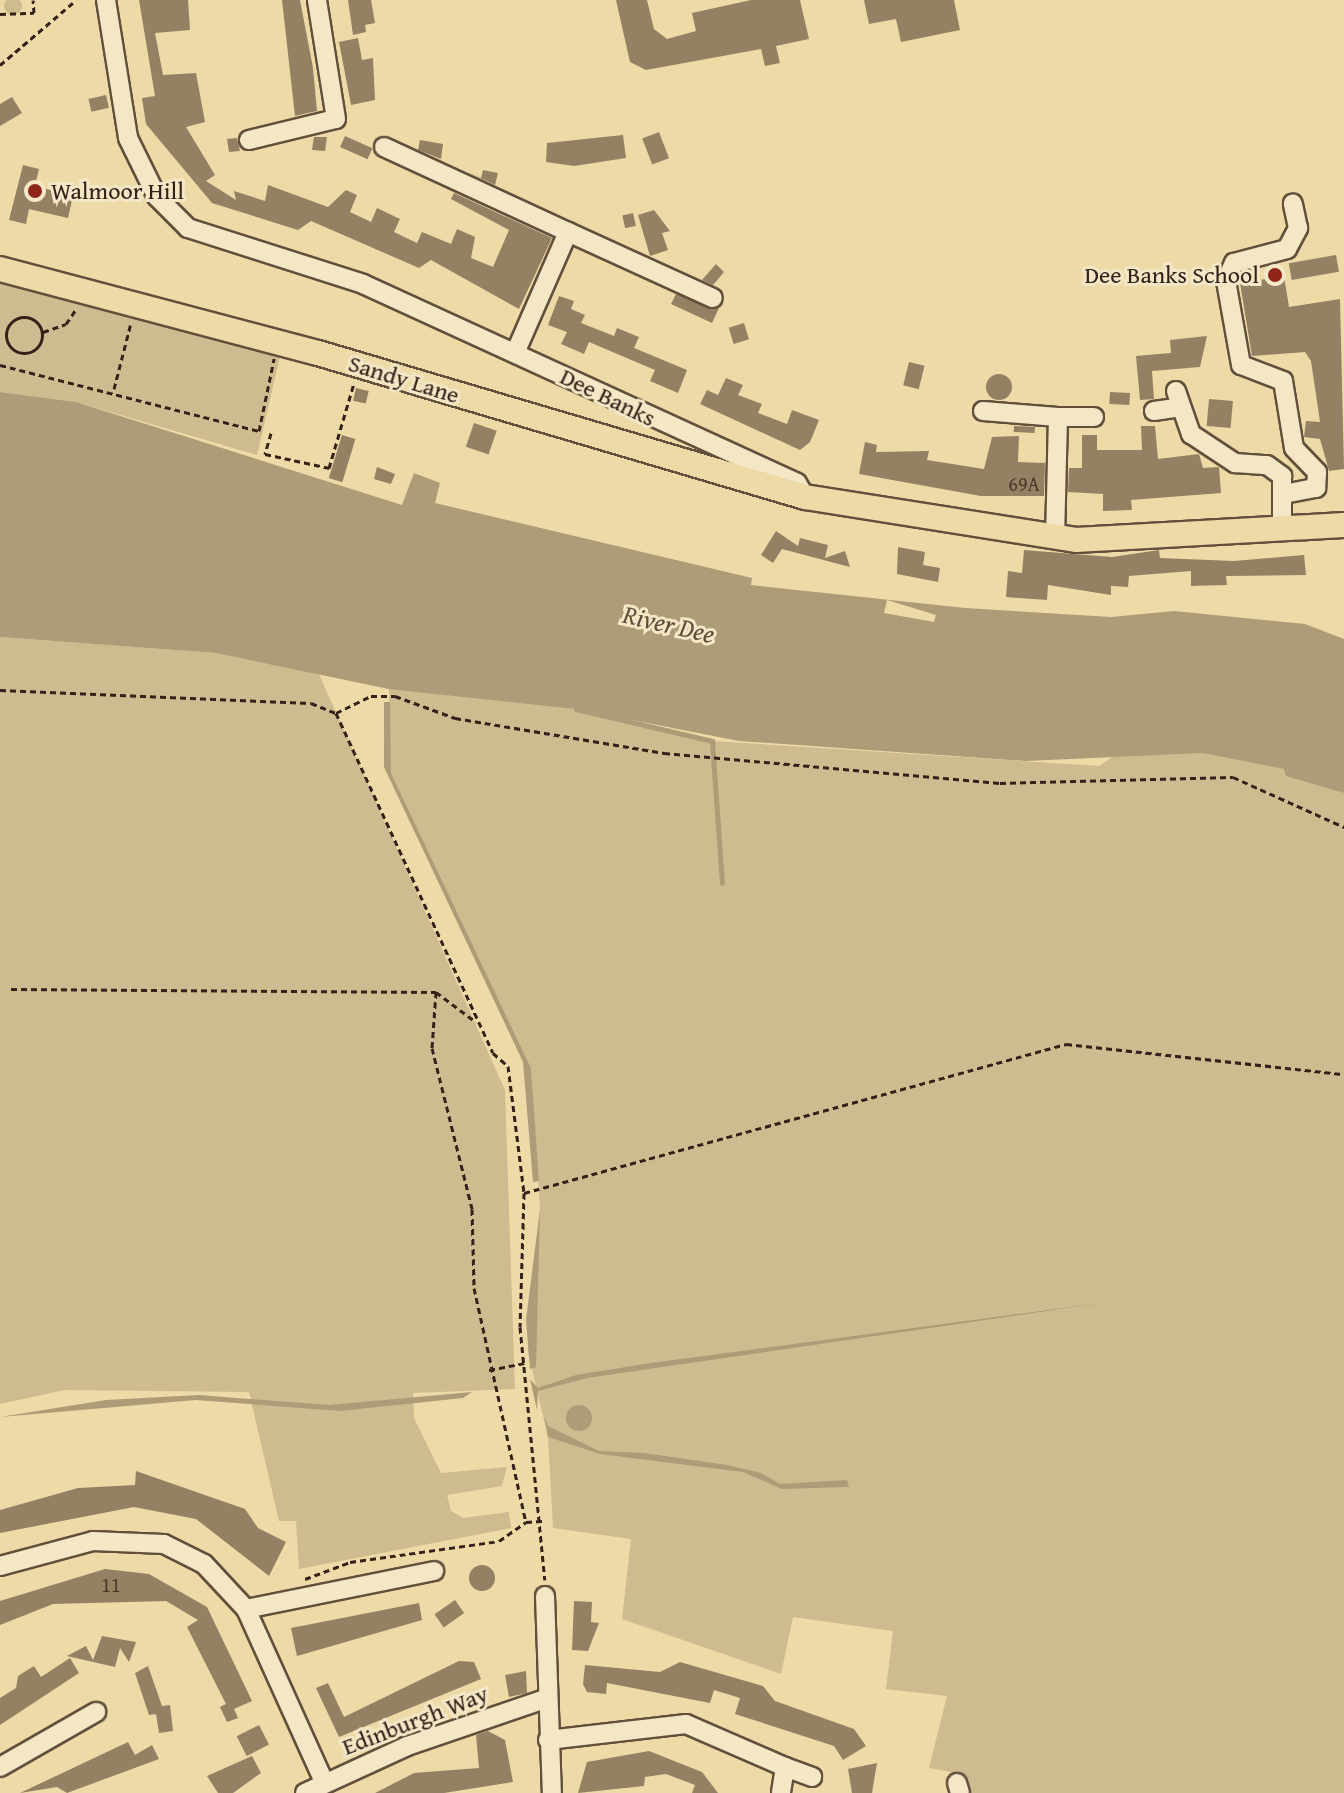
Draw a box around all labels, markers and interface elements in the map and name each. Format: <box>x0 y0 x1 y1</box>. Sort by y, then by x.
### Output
place label: Walmoor Hill <box>51 177 184 205</box>
marker: Walmoor Hill <box>26 182 44 200</box>
place label: Dee Banks School <box>1084 261 1259 289</box>
marker: Dee Banks School <box>1266 266 1284 284</box>
street label: Sandy Lane <box>345 349 463 409</box>
street label: Dee Banks <box>556 362 660 432</box>
house number: 69A <box>1008 471 1040 495</box>
water label: River Dee <box>620 598 718 650</box>
house number: 11 <box>101 1572 121 1596</box>
street label: Edinburgh Way <box>338 1679 492 1761</box>

